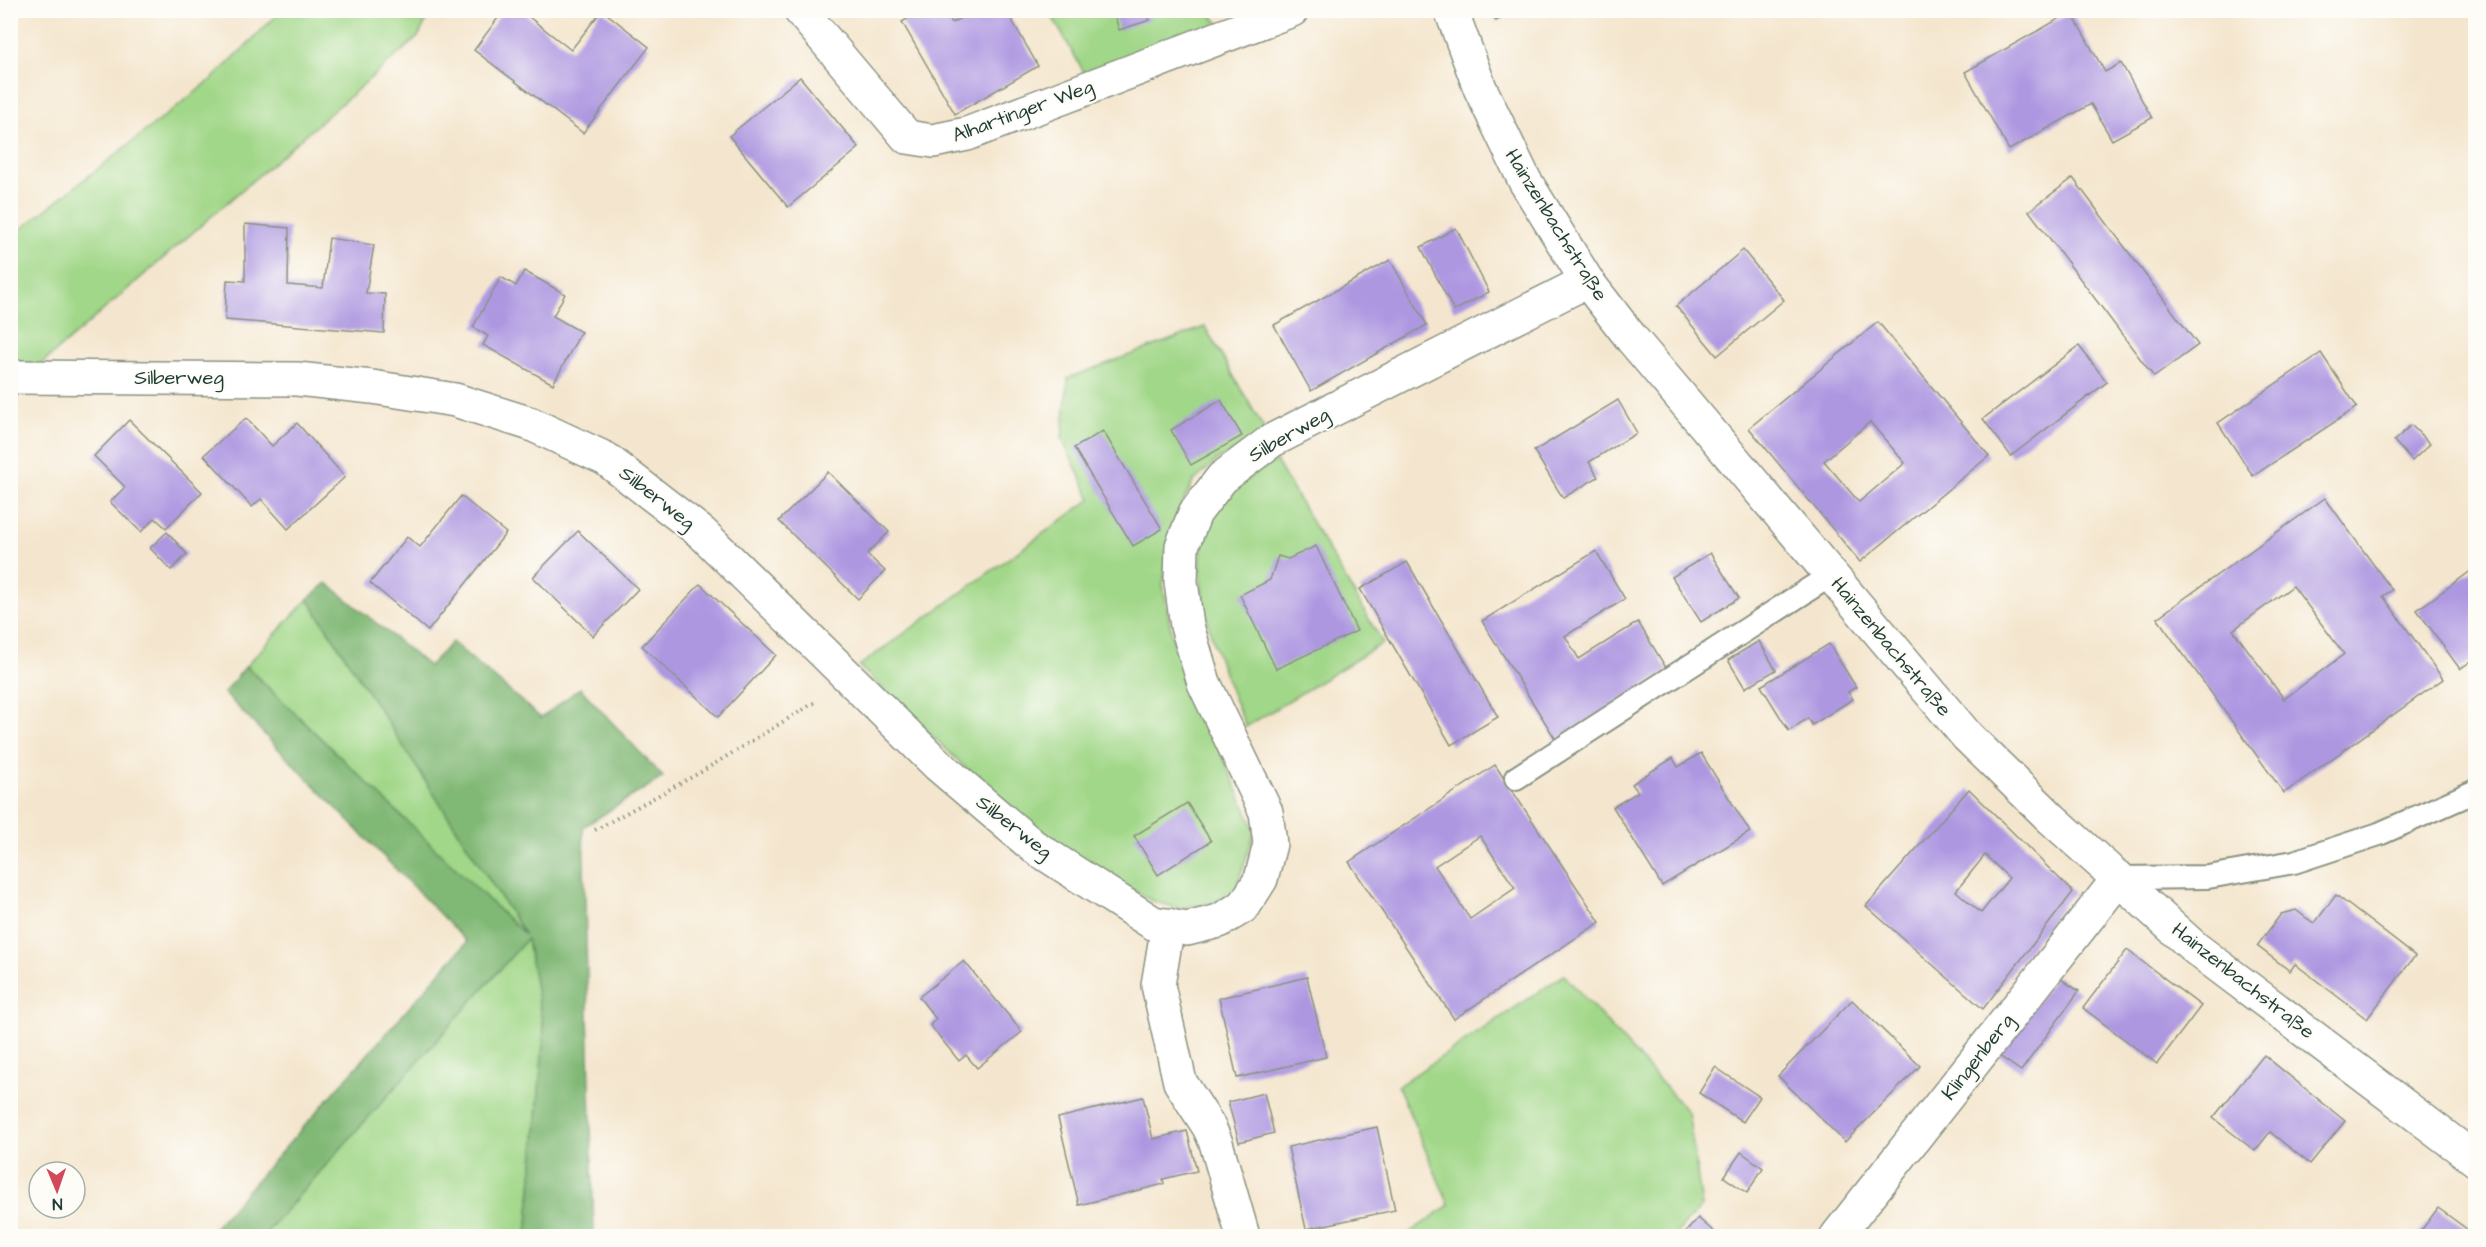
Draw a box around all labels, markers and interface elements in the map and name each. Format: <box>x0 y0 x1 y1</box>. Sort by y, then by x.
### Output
street label: Alhartinger Weg <box>949 72 1098 150</box>
street label: Hainzenbachstraße <box>1498 144 1614 307</box>
street label: Silberweg <box>134 364 224 393</box>
street label: Silberweg <box>1243 401 1335 470</box>
street label: Silberweg <box>613 459 701 537</box>
street label: Hainzenbachstraße <box>1824 571 1958 723</box>
street label: Silberweg <box>970 788 1058 866</box>
street label: Hainzenbachstraße <box>2166 916 2320 1046</box>
street label: Klingenberg <box>1935 1008 2021 1107</box>
north arrow <box>27 1160 87 1220</box>
text: N <box>52 1193 63 1215</box>

